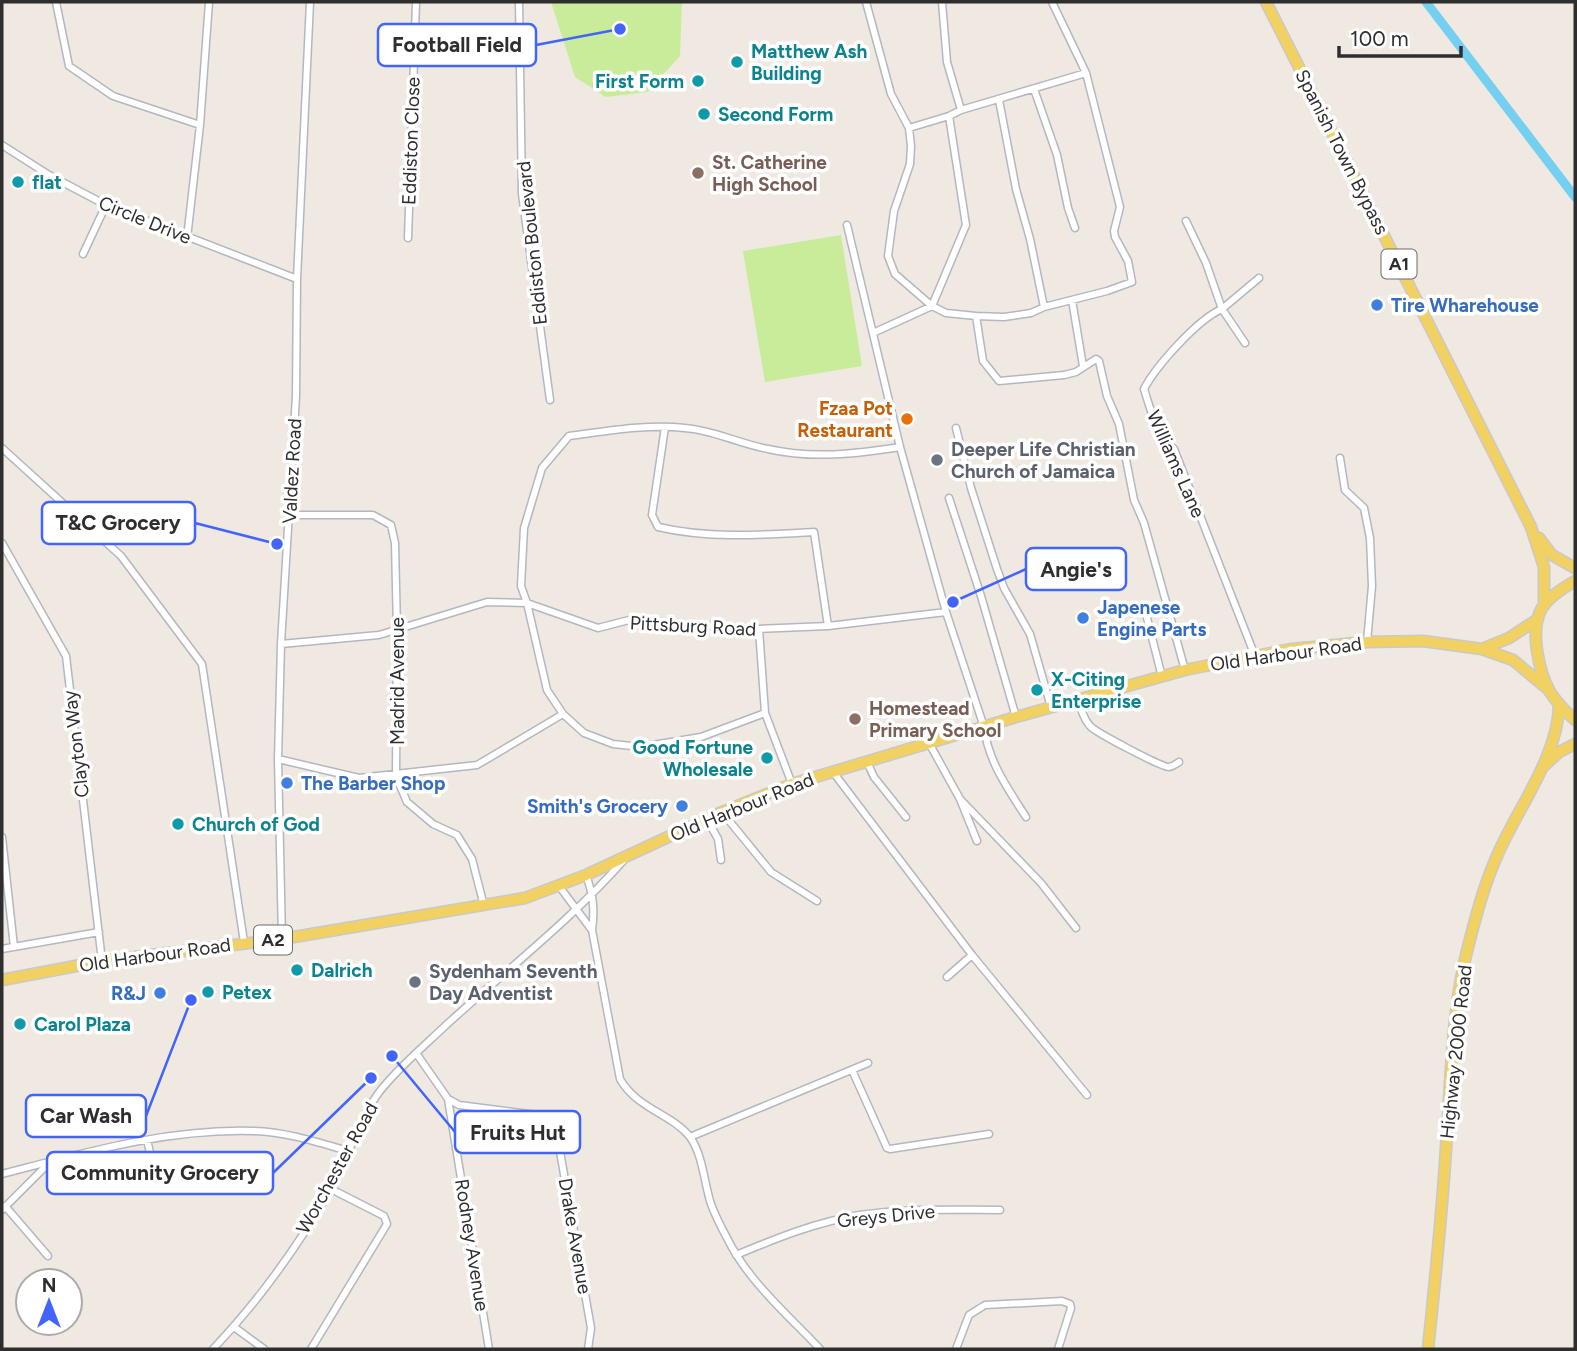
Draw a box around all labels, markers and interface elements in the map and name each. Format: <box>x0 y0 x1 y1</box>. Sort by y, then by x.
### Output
scale bar <box>1339 14 1462 58</box>
callout: Football Field <box>378 24 536 66</box>
text: 100 m <box>1350 26 1409 51</box>
text: Football Field <box>392 32 522 57</box>
place label: Matthew Ash Building <box>751 40 867 85</box>
marker: Matthew Ash Building <box>729 54 745 70</box>
street label: Spanish Town Bypass <box>1290 66 1394 239</box>
place label: First Form <box>595 70 684 93</box>
marker: First Form <box>690 73 706 89</box>
street label: Eddiston Close <box>397 76 425 206</box>
place label: Second Form <box>718 103 833 126</box>
marker: Second Form <box>696 106 712 122</box>
place label: St. Catherine High School <box>712 151 827 196</box>
street label: Eddiston Boulevard <box>512 160 552 326</box>
marker: St. Catherine High School <box>690 165 706 181</box>
place label: flat <box>32 171 62 194</box>
marker: flat <box>10 174 26 190</box>
street label: Circle Drive <box>95 191 195 249</box>
road number: A1 <box>1382 250 1416 278</box>
place label: Tire Wharehouse <box>1391 294 1539 317</box>
marker: Tire Wharehouse <box>1369 297 1385 313</box>
place label: Fzaa Pot Restaurant <box>797 397 893 442</box>
street label: Williams Lane <box>1142 407 1210 521</box>
marker: Fzaa Pot Restaurant <box>899 411 915 427</box>
street label: Valdez Road <box>278 418 306 524</box>
place label: Deeper Life Christian Church of Jamaica <box>951 438 1136 483</box>
marker: Deeper Life Christian Church of Jamaica <box>929 452 945 468</box>
callout: T&C Grocery <box>42 502 195 544</box>
text: T&C Grocery <box>56 510 181 535</box>
callout: Angie's <box>1026 548 1126 590</box>
text: Angie's <box>1040 557 1112 582</box>
place label: Japenese Engine Parts <box>1097 596 1206 641</box>
marker: Japenese Engine Parts <box>1075 610 1091 626</box>
street label: Pittsburg Road <box>629 611 757 641</box>
street label: Madrid Avenue <box>386 617 409 745</box>
street label: Old Harbour Road <box>1209 632 1363 676</box>
place label: X-Citing Enterprise <box>1051 668 1142 713</box>
marker: X-Citing Enterprise <box>1029 682 1045 698</box>
street label: Clayton Way <box>58 689 94 799</box>
place label: Homestead Primary School <box>869 697 1001 742</box>
marker: Homestead Primary School <box>847 711 863 727</box>
place label: Good Fortune Wholesale <box>633 736 753 781</box>
marker: Good Fortune Wholesale <box>759 750 775 766</box>
street label: Old Harbour Road <box>667 768 817 846</box>
place label: The Barber Shop <box>301 772 445 795</box>
marker: The Barber Shop <box>279 775 295 791</box>
place label: Smith's Grocery <box>527 795 668 818</box>
marker: Smith's Grocery <box>674 798 690 814</box>
place label: Church of God <box>192 813 320 836</box>
marker: Church of God <box>170 816 186 832</box>
road number: A2 <box>254 925 292 954</box>
street label: Old Harbour Road <box>78 933 232 977</box>
place label: Dalrich <box>311 959 372 982</box>
place label: Sydenham Seventh Day Adventist <box>429 960 598 1005</box>
marker: Dalrich <box>289 962 305 978</box>
street label: Highway 2000 Road <box>1435 964 1477 1140</box>
marker: Sydenham Seventh Day Adventist <box>407 974 423 990</box>
place label: Petex <box>222 981 272 1004</box>
place label: R&J <box>111 982 146 1005</box>
marker: Petex <box>200 984 216 1000</box>
marker: R&J <box>152 985 168 1001</box>
place label: Carol Plaza <box>34 1013 131 1036</box>
marker: Carol Plaza <box>12 1016 28 1032</box>
callout: Car Wash <box>26 1095 146 1137</box>
street label: Worchester Road <box>291 1098 383 1238</box>
text: Car Wash <box>40 1103 132 1128</box>
callout: Fruits Hut <box>455 1111 580 1153</box>
text: Fruits Hut <box>470 1120 566 1145</box>
callout: Community Grocery <box>47 1152 273 1194</box>
text: Community Grocery <box>61 1160 260 1185</box>
street label: Drake Avenue <box>553 1176 597 1296</box>
street label: Rodney Avenue <box>450 1177 494 1313</box>
street label: Greys Drive <box>836 1199 936 1233</box>
north arrow <box>14 1267 84 1337</box>
text: N <box>42 1274 56 1297</box>

